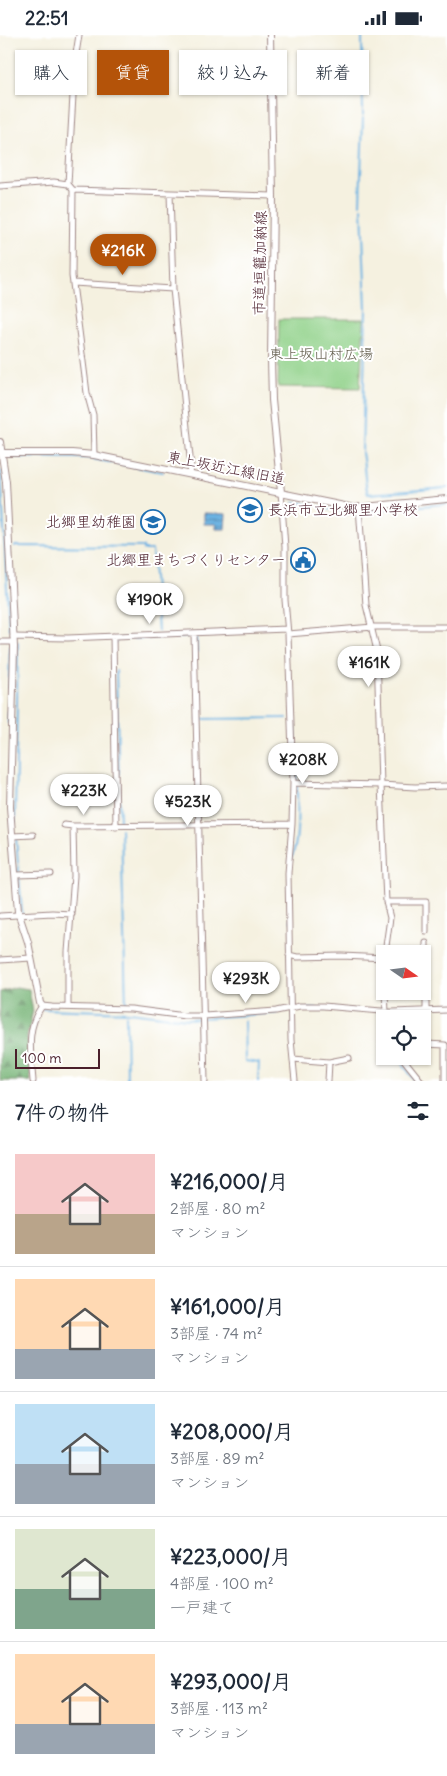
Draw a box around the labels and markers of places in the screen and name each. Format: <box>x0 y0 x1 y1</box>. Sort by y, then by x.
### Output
pin: ¥216K <box>88 233 158 276</box>
school or university icon: 長浜市立北郷里小学校 <box>237 497 263 523</box>
place label: 長浜市立北郷里小学校 <box>268 500 418 519</box>
school or university icon: 北郷里幼稚園 <box>140 509 166 535</box>
place label: 北郷里幼稚園 <box>46 512 136 531</box>
public building icon: 北郷里まちづくりセンター <box>290 547 316 573</box>
place label: 北郷里まちづくりセンター <box>107 550 286 569</box>
pin: ¥190K <box>115 583 185 625</box>
pin: ¥161K <box>334 645 404 688</box>
pin: ¥208K <box>268 743 338 785</box>
pin: ¥223K <box>49 773 119 816</box>
pin: ¥523K <box>153 785 223 827</box>
pin: ¥293K <box>211 961 281 1004</box>

